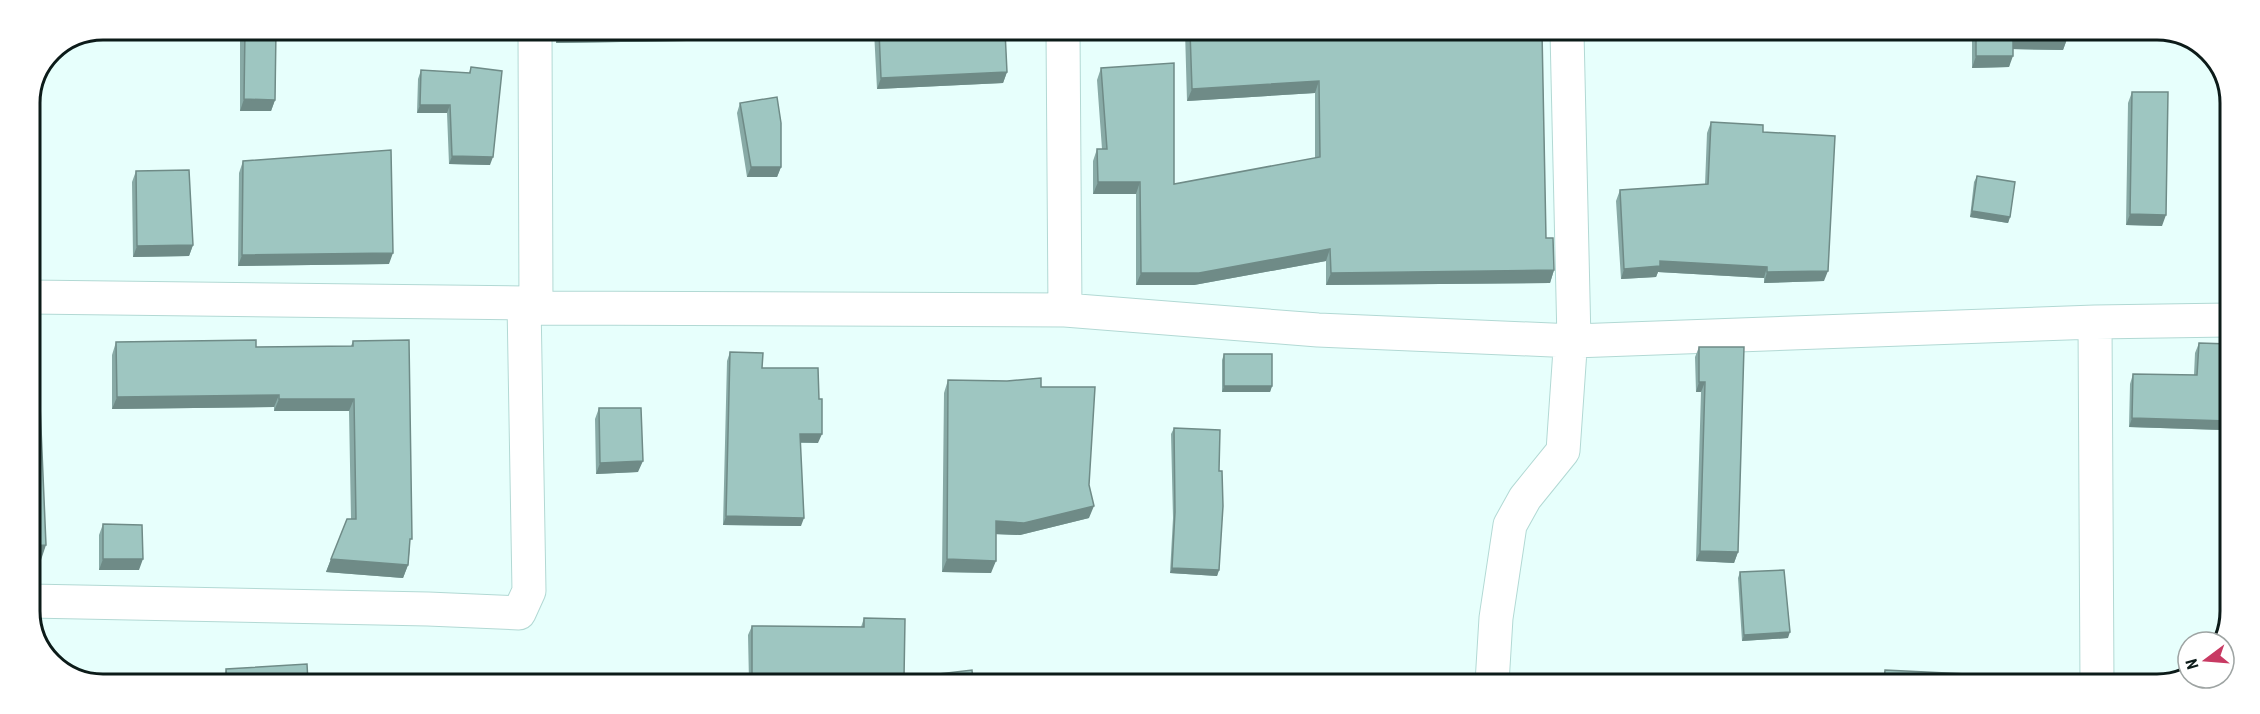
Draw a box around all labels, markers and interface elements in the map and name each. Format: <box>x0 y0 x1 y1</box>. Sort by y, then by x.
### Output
north arrow <box>2176 630 2236 690</box>
text: N <box>2182 657 2203 671</box>

